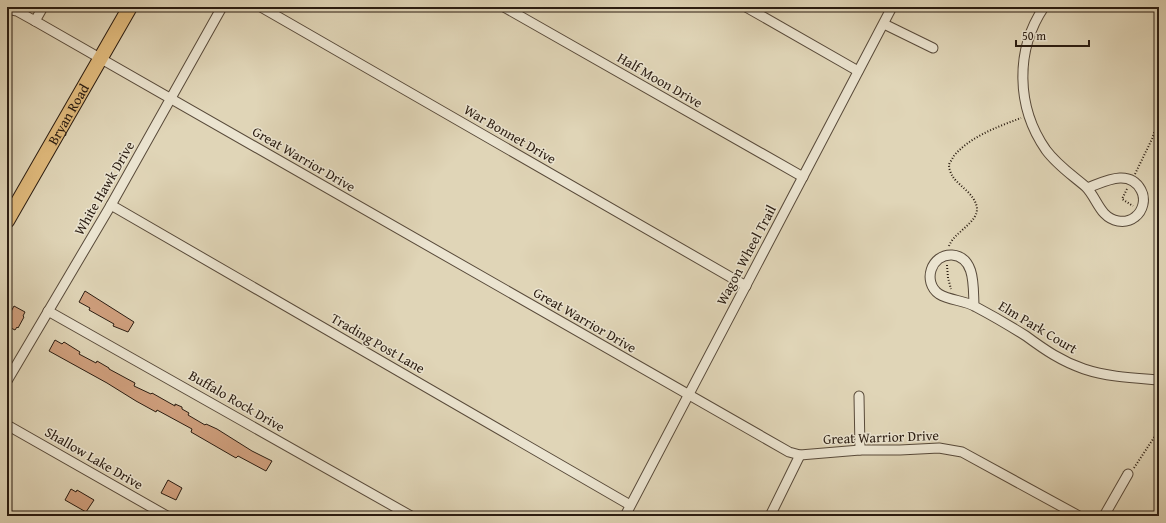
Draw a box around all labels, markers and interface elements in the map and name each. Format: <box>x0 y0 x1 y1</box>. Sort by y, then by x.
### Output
scale bar <box>1016 22 1089 48</box>
text: 50 m <box>1022 27 1046 44</box>
street label: Half Moon Drive <box>614 47 707 113</box>
street label: Bryan Road <box>43 80 94 149</box>
street label: War Bonnet Drive <box>460 99 560 169</box>
street label: Great Warrior Drive <box>249 121 360 197</box>
street label: White Hawk Drive <box>69 137 139 239</box>
street label: Wagon Wheel Trail <box>711 201 781 309</box>
street label: Great Warrior Drive <box>530 282 641 358</box>
street label: Elm Park Court <box>995 296 1081 358</box>
street label: Trading Post Lane <box>327 308 429 378</box>
street label: Buffalo Rock Drive <box>185 365 289 437</box>
street label: Shallow Lake Drive <box>41 422 147 494</box>
street label: Great Warrior Drive <box>823 425 940 449</box>

